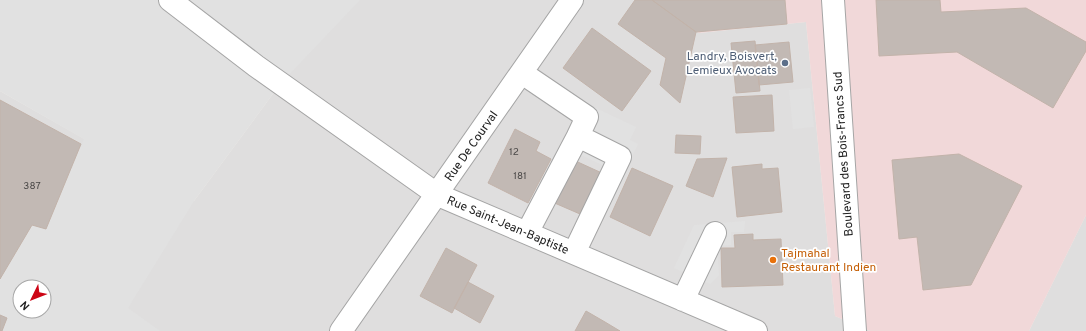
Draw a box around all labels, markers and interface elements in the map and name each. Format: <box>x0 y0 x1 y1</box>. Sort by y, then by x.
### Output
place label: Landry, Boisvert, Lemieux Avocats <box>686 49 777 79</box>
marker: Landry, Boisvert, Lemieux Avocats <box>780 58 790 68</box>
street label: Boulevard des Bois-Francs Sud <box>830 71 858 237</box>
street label: Rue De Courval <box>442 108 502 185</box>
house number: 12 <box>509 146 519 159</box>
house number: 181 <box>513 170 527 183</box>
house number: 387 <box>23 180 41 193</box>
street label: Rue Saint-Jean-Baptiste <box>444 193 571 259</box>
place label: Tajmahal Restaurant Indien <box>781 246 876 276</box>
marker: Tajmahal Restaurant Indien <box>768 255 778 265</box>
north arrow <box>12 279 52 319</box>
text: N <box>18 297 33 313</box>

